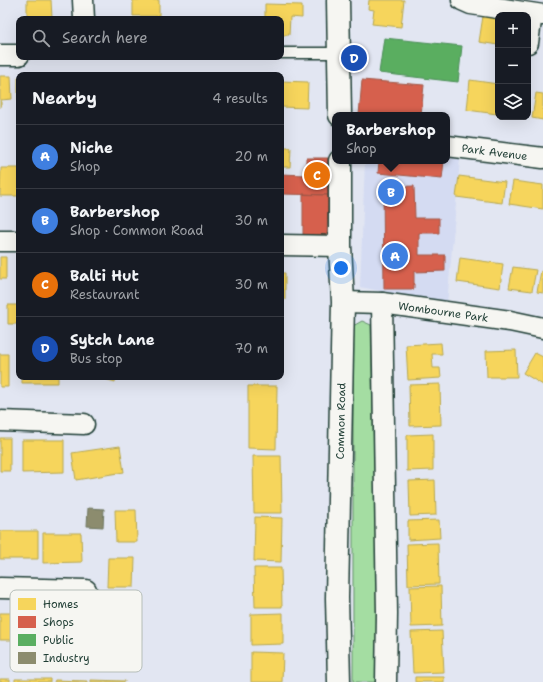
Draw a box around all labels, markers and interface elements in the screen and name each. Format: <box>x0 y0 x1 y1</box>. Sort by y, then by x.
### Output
map controls <box>495 12 531 120</box>
button: + <box>495 12 531 48</box>
search box <box>16 16 284 60</box>
icon: search <box>30 27 52 49</box>
text: Search here <box>62 28 148 48</box>
pin: D <box>341 43 367 73</box>
button: − <box>495 48 531 84</box>
button: layers <box>495 84 531 120</box>
text: Nearby <box>32 87 97 109</box>
text: 4 results <box>212 90 268 107</box>
popup <box>332 112 450 164</box>
text: Barbershop <box>346 120 436 140</box>
text: Niche <box>70 138 113 158</box>
text: Shop <box>346 140 376 157</box>
street label: Park Avenue <box>461 141 528 164</box>
text: A <box>40 148 50 165</box>
text: 20 m <box>235 148 268 165</box>
text: Shop <box>70 158 100 175</box>
pin: C <box>304 160 330 190</box>
pin: B <box>378 177 404 207</box>
text: Barbershop <box>70 202 160 222</box>
text: B <box>41 212 49 229</box>
text: 30 m <box>234 212 268 229</box>
text: Shop · Common Road <box>70 222 204 239</box>
pin: A <box>382 241 408 271</box>
your location <box>331 258 351 278</box>
text: Balti Hut <box>70 266 139 286</box>
text: C <box>41 276 49 293</box>
text: 30 m <box>234 276 268 293</box>
text: Restaurant <box>70 286 140 303</box>
street label: Wombourne Park <box>397 298 489 326</box>
text: Sytch Lane <box>70 330 155 350</box>
text: D <box>40 340 50 357</box>
text: 70 m <box>234 340 268 357</box>
text: Bus stop <box>70 350 122 367</box>
street label: Common Road <box>333 382 349 460</box>
legend <box>10 590 142 672</box>
text: Homes <box>43 597 79 612</box>
text: Shops <box>43 615 74 630</box>
text: Public <box>43 633 74 648</box>
text: Industry <box>43 651 90 666</box>

